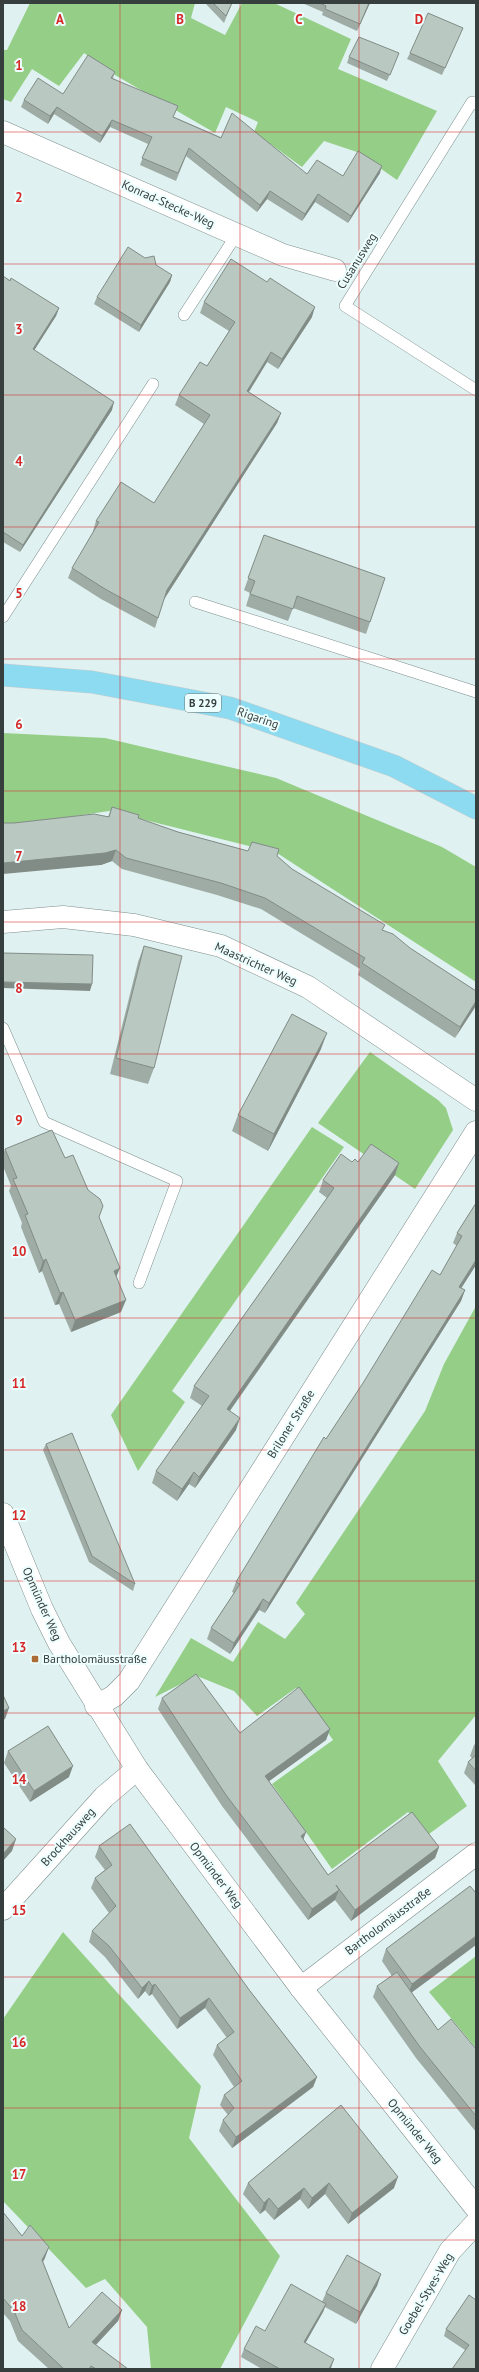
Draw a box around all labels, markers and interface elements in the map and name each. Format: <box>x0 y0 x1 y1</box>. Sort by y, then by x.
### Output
text: A <box>56 11 64 28</box>
text: B <box>176 11 184 28</box>
text: C <box>295 11 303 28</box>
text: D <box>415 11 423 28</box>
text: 1 <box>15 57 23 74</box>
street label: Konrad-Stecke-Weg <box>119 176 217 231</box>
text: 2 <box>15 189 23 206</box>
street label: Cusanusweg <box>333 230 380 292</box>
text: 3 <box>15 321 23 338</box>
text: 4 <box>15 453 23 470</box>
text: 5 <box>15 585 23 602</box>
road number: B 229 <box>185 694 221 712</box>
street label: Rigaring <box>235 703 281 732</box>
text: 6 <box>15 716 23 733</box>
text: 7 <box>15 848 23 865</box>
street label: Maastrichter Weg <box>213 939 300 988</box>
text: 8 <box>15 980 23 997</box>
text: 9 <box>15 1112 23 1129</box>
text: 10 <box>12 1243 26 1260</box>
text: 11 <box>12 1375 26 1392</box>
street label: Briloner Straße <box>264 1387 318 1461</box>
text: 12 <box>12 1507 26 1524</box>
street label: Opmünder Weg <box>20 1565 65 1643</box>
text: 13 <box>12 1639 26 1656</box>
place label: Bartholomäusstraße <box>43 1651 147 1666</box>
marker: Bartholomäusstraße <box>30 1654 40 1664</box>
text: 14 <box>12 1771 27 1788</box>
street label: Brockhausweg <box>37 1804 98 1869</box>
street label: Opmünder Weg <box>187 1839 246 1911</box>
street label: Bartholomäusstraße <box>342 1883 434 1958</box>
text: 15 <box>12 1902 26 1919</box>
text: 16 <box>12 2034 26 2051</box>
street label: Opmünder Weg <box>385 2095 446 2166</box>
text: 17 <box>12 2166 26 2183</box>
street label: Goebel-Styes-Weg <box>395 2250 456 2338</box>
text: 18 <box>12 2298 26 2315</box>

